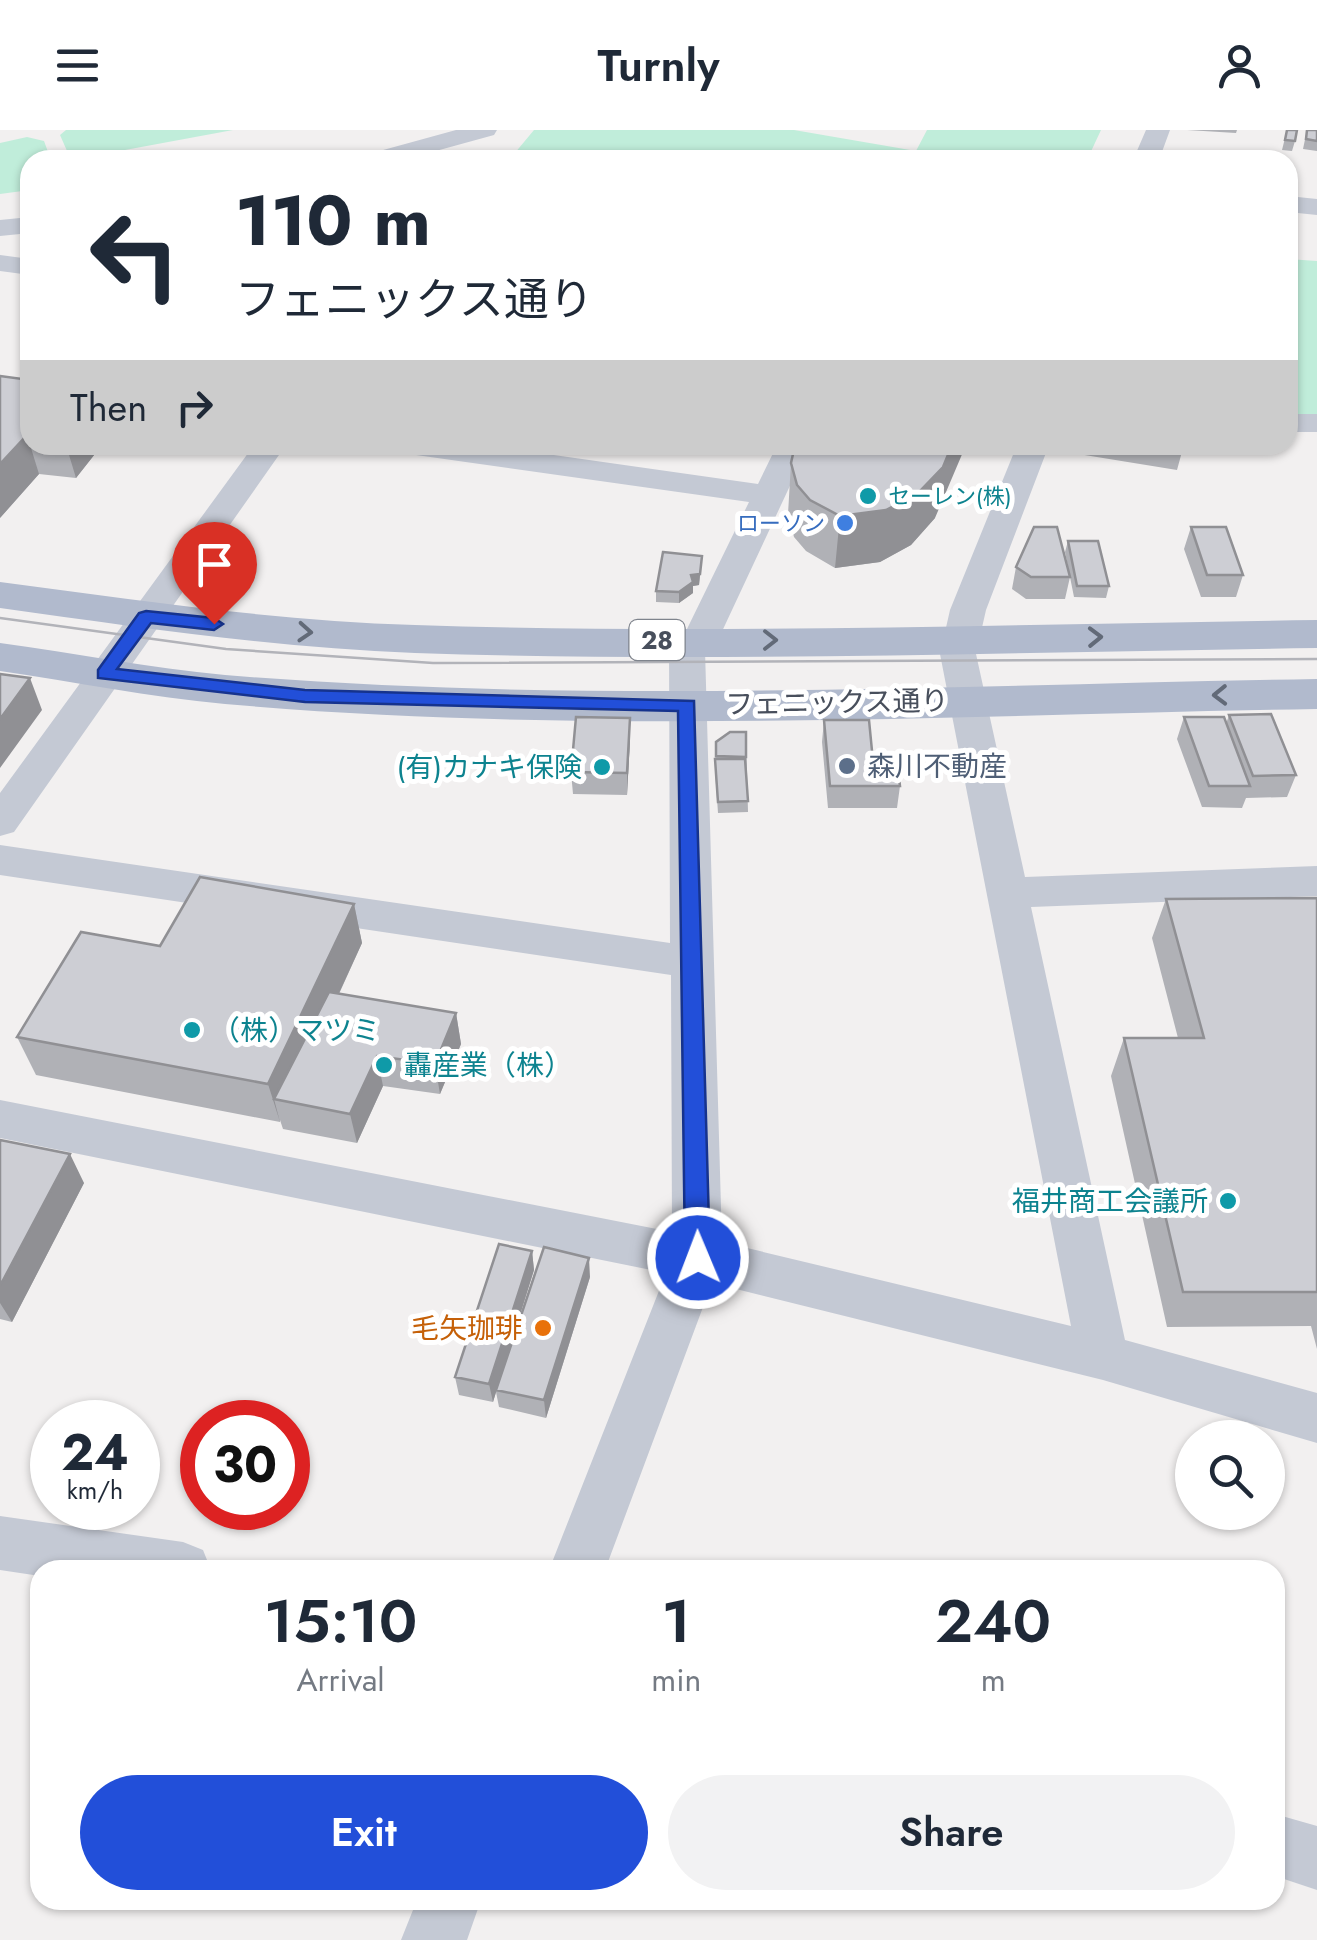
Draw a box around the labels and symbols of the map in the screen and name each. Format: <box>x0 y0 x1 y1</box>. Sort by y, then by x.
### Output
place label: セーレン(株) <box>888 480 1012 512</box>
marker: セーレン(株) <box>857 485 879 507</box>
place label: ローソン <box>737 507 825 539</box>
marker: ローソン <box>834 512 856 534</box>
pin <box>172 522 257 625</box>
road number: 28 <box>630 620 684 660</box>
one-way arrow <box>298 621 314 643</box>
one-way arrow <box>1088 626 1103 648</box>
one-way arrow <box>762 629 778 651</box>
street label: フェニックス通り <box>725 680 949 725</box>
one-way arrow <box>1211 685 1227 706</box>
place label: 森川不動産 <box>867 746 1007 787</box>
place label: (有)カナキ保険 <box>397 747 582 788</box>
marker: 森川不動産 <box>836 755 858 777</box>
marker: (有)カナキ保険 <box>591 756 613 778</box>
place label: （株）マツミ <box>212 1010 380 1051</box>
marker: （株）マツミ <box>181 1019 203 1041</box>
place label: 轟産業（株） <box>404 1045 572 1086</box>
marker: 轟産業（株） <box>373 1054 395 1076</box>
place label: 福井商工会議所 <box>1012 1181 1208 1222</box>
marker: 福井商工会議所 <box>1217 1190 1239 1212</box>
position arrow <box>646 1206 750 1310</box>
place label: 毛矢珈琲 <box>411 1308 523 1349</box>
marker: 毛矢珈琲 <box>532 1317 554 1339</box>
speed limit sign: 30 <box>180 1400 310 1530</box>

